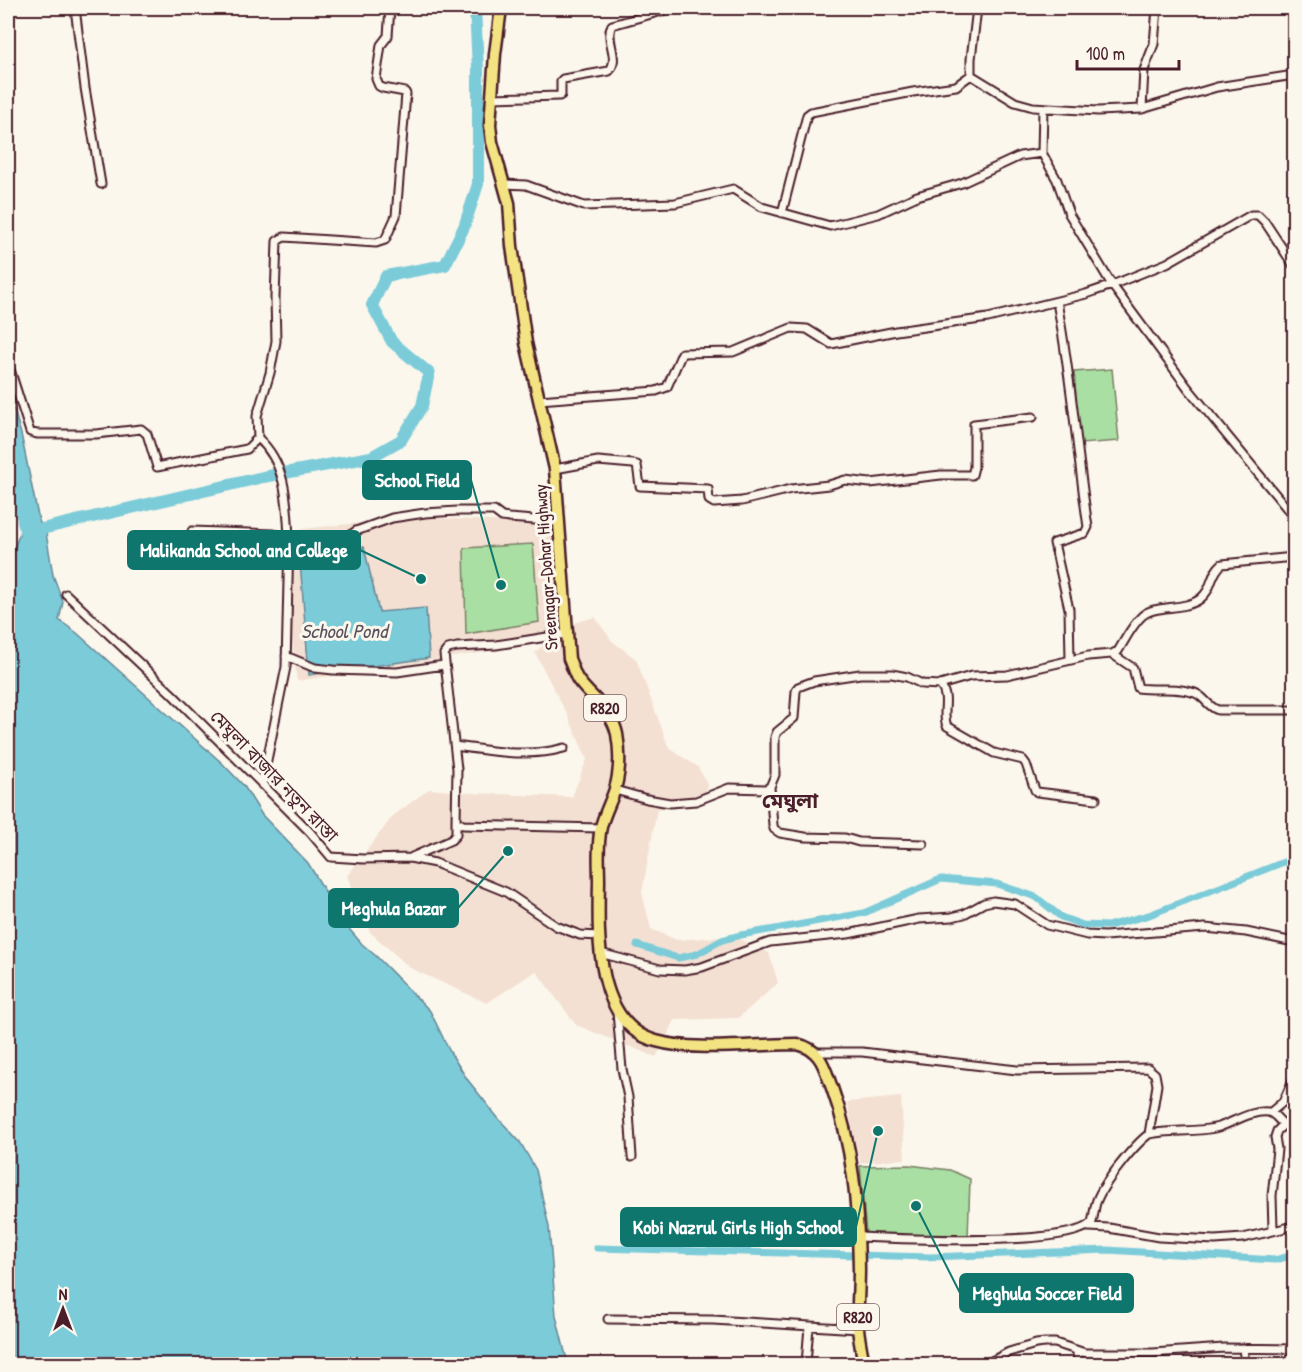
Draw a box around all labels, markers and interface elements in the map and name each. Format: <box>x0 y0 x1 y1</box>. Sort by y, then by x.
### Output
scale bar <box>1077 33 1179 71</box>
text: 100 m <box>1086 41 1125 66</box>
callout: School Field <box>363 461 471 499</box>
text: School Field <box>375 466 459 493</box>
street label: Sreenagar-Dohar Highway <box>527 483 564 651</box>
callout: Malikanda School and College <box>128 531 360 569</box>
text: Malikanda School and College <box>140 536 348 564</box>
water label: School Pond <box>301 617 390 644</box>
road number: R820 <box>584 695 626 721</box>
street label: মেঘুলা বাজার নতুন রাস্তা <box>205 704 344 847</box>
district label: মেঘুলা <box>762 786 819 815</box>
callout: Meghula Bazar <box>329 889 458 927</box>
text: Meghula Bazar <box>342 894 447 922</box>
callout: Kobi Nazrul Girls High School <box>621 1208 856 1246</box>
text: Kobi Nazrul Girls High School <box>633 1213 844 1241</box>
callout: Meghula Soccer Field <box>960 1274 1133 1312</box>
north arrow <box>33 1279 93 1339</box>
text: Meghula Soccer Field <box>973 1279 1122 1307</box>
text: N <box>59 1283 68 1305</box>
road number: R820 <box>837 1304 879 1330</box>

